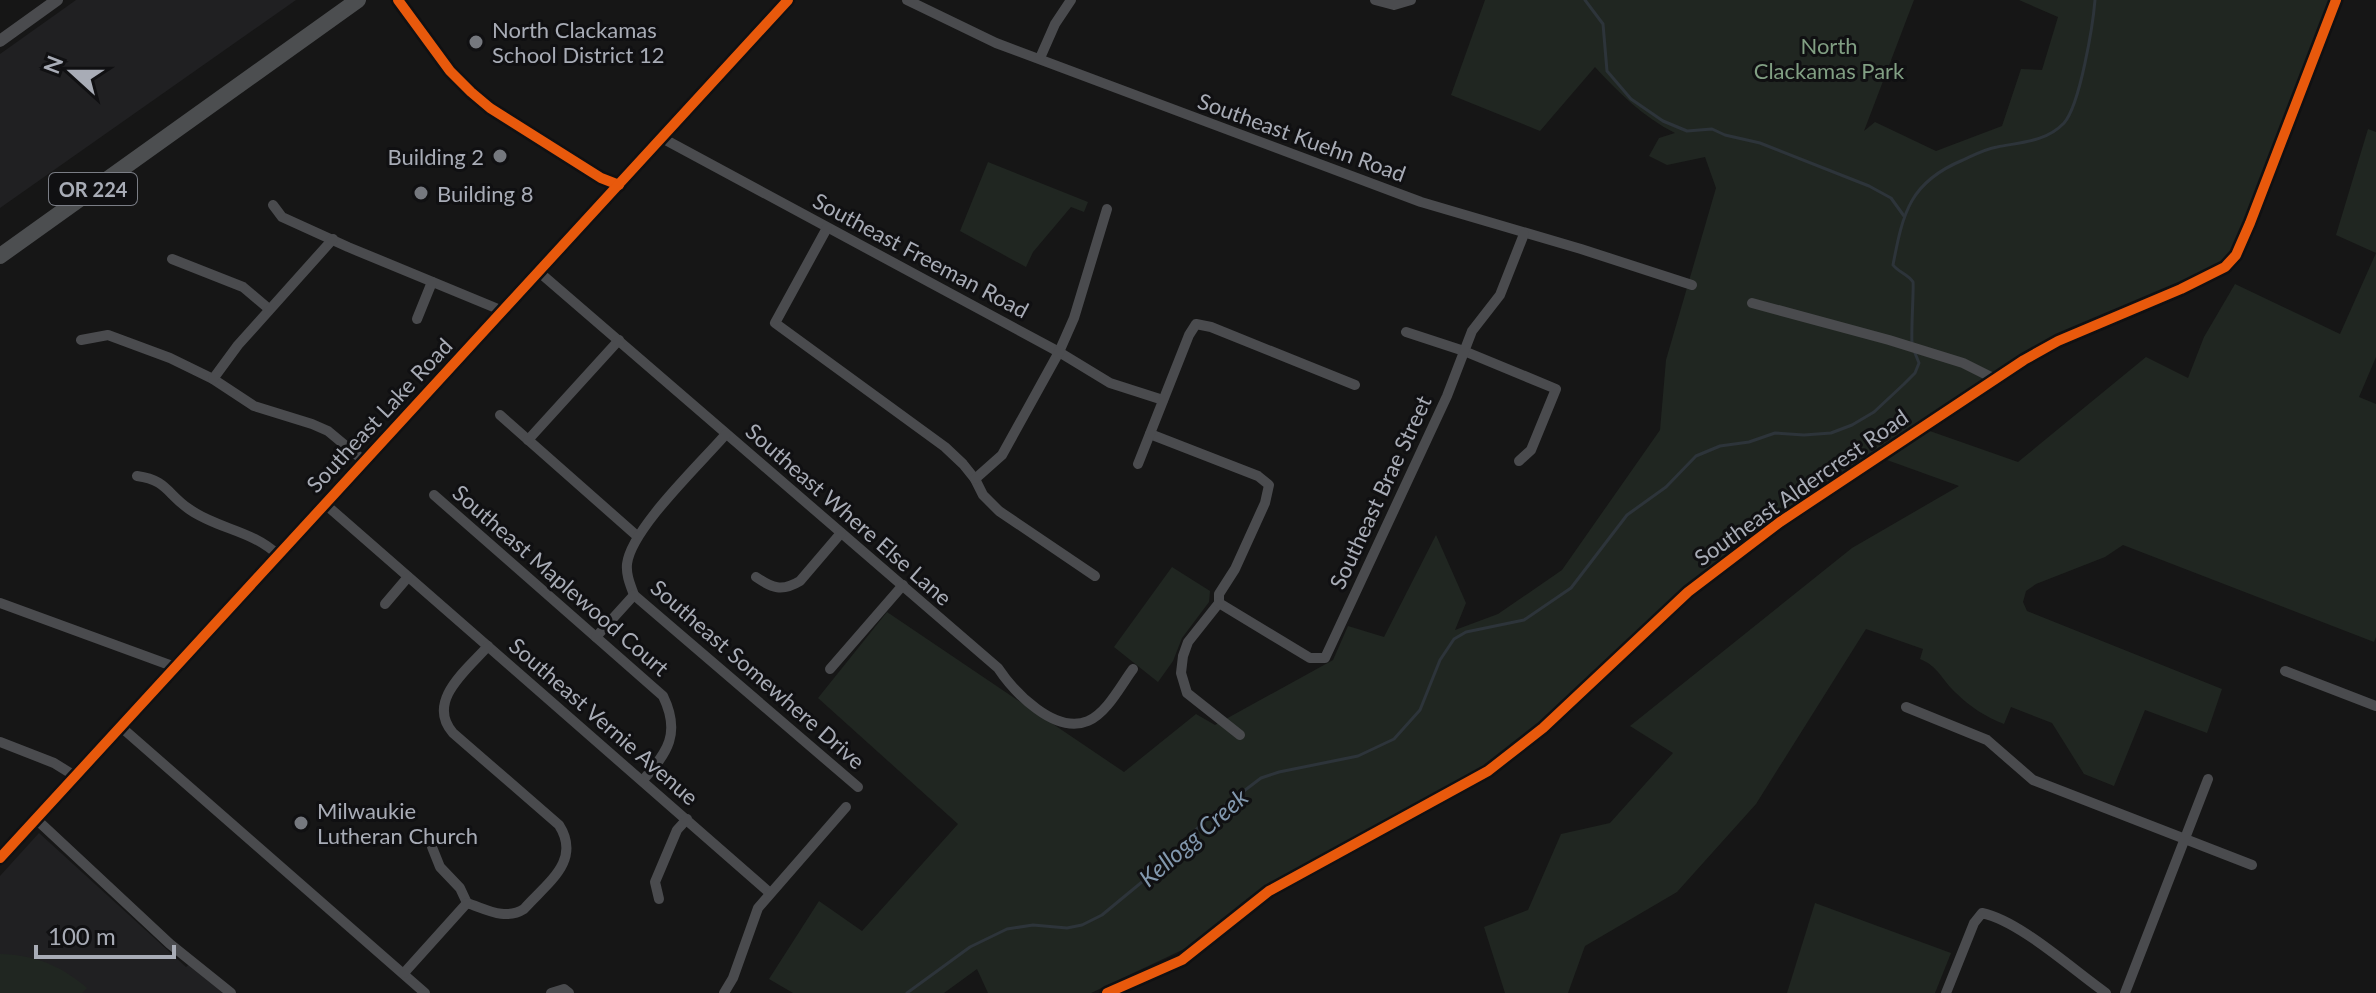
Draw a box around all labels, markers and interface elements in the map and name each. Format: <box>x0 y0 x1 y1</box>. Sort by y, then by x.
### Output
place label: North Clackamas School District 12 <box>492 16 664 68</box>
north arrow <box>32 32 112 112</box>
park label: North Clackamas Park <box>1754 32 1905 84</box>
marker: North Clackamas School District 12 <box>467 33 485 51</box>
text: N <box>37 52 69 77</box>
street label: Southeast Kuehn Road <box>1194 87 1410 187</box>
place label: Building 2 <box>388 143 484 170</box>
marker: Building 2 <box>491 147 509 165</box>
road number: OR 224 <box>49 173 137 205</box>
place label: Building 8 <box>437 180 533 207</box>
marker: Building 8 <box>412 184 430 202</box>
street label: Southeast Freeman Road <box>809 187 1033 323</box>
street label: Southeast Lake Road <box>301 332 457 498</box>
street label: Southeast Brae Street <box>1323 391 1437 593</box>
street label: Southeast Aldercrest Road <box>1689 403 1913 571</box>
street label: Southeast Where Else Lane <box>740 417 958 611</box>
street label: Southeast Maplewood Court <box>447 479 675 681</box>
street label: Southeast Somewhere Drive <box>645 574 871 774</box>
street label: Southeast Vernie Avenue <box>504 632 704 810</box>
water label: Kellogg Creek <box>1133 782 1254 892</box>
place label: Milwaukie Lutheran Church <box>317 797 478 849</box>
marker: Milwaukie Lutheran Church <box>292 814 310 832</box>
scale bar <box>36 909 174 959</box>
text: 100 m <box>48 921 116 950</box>

